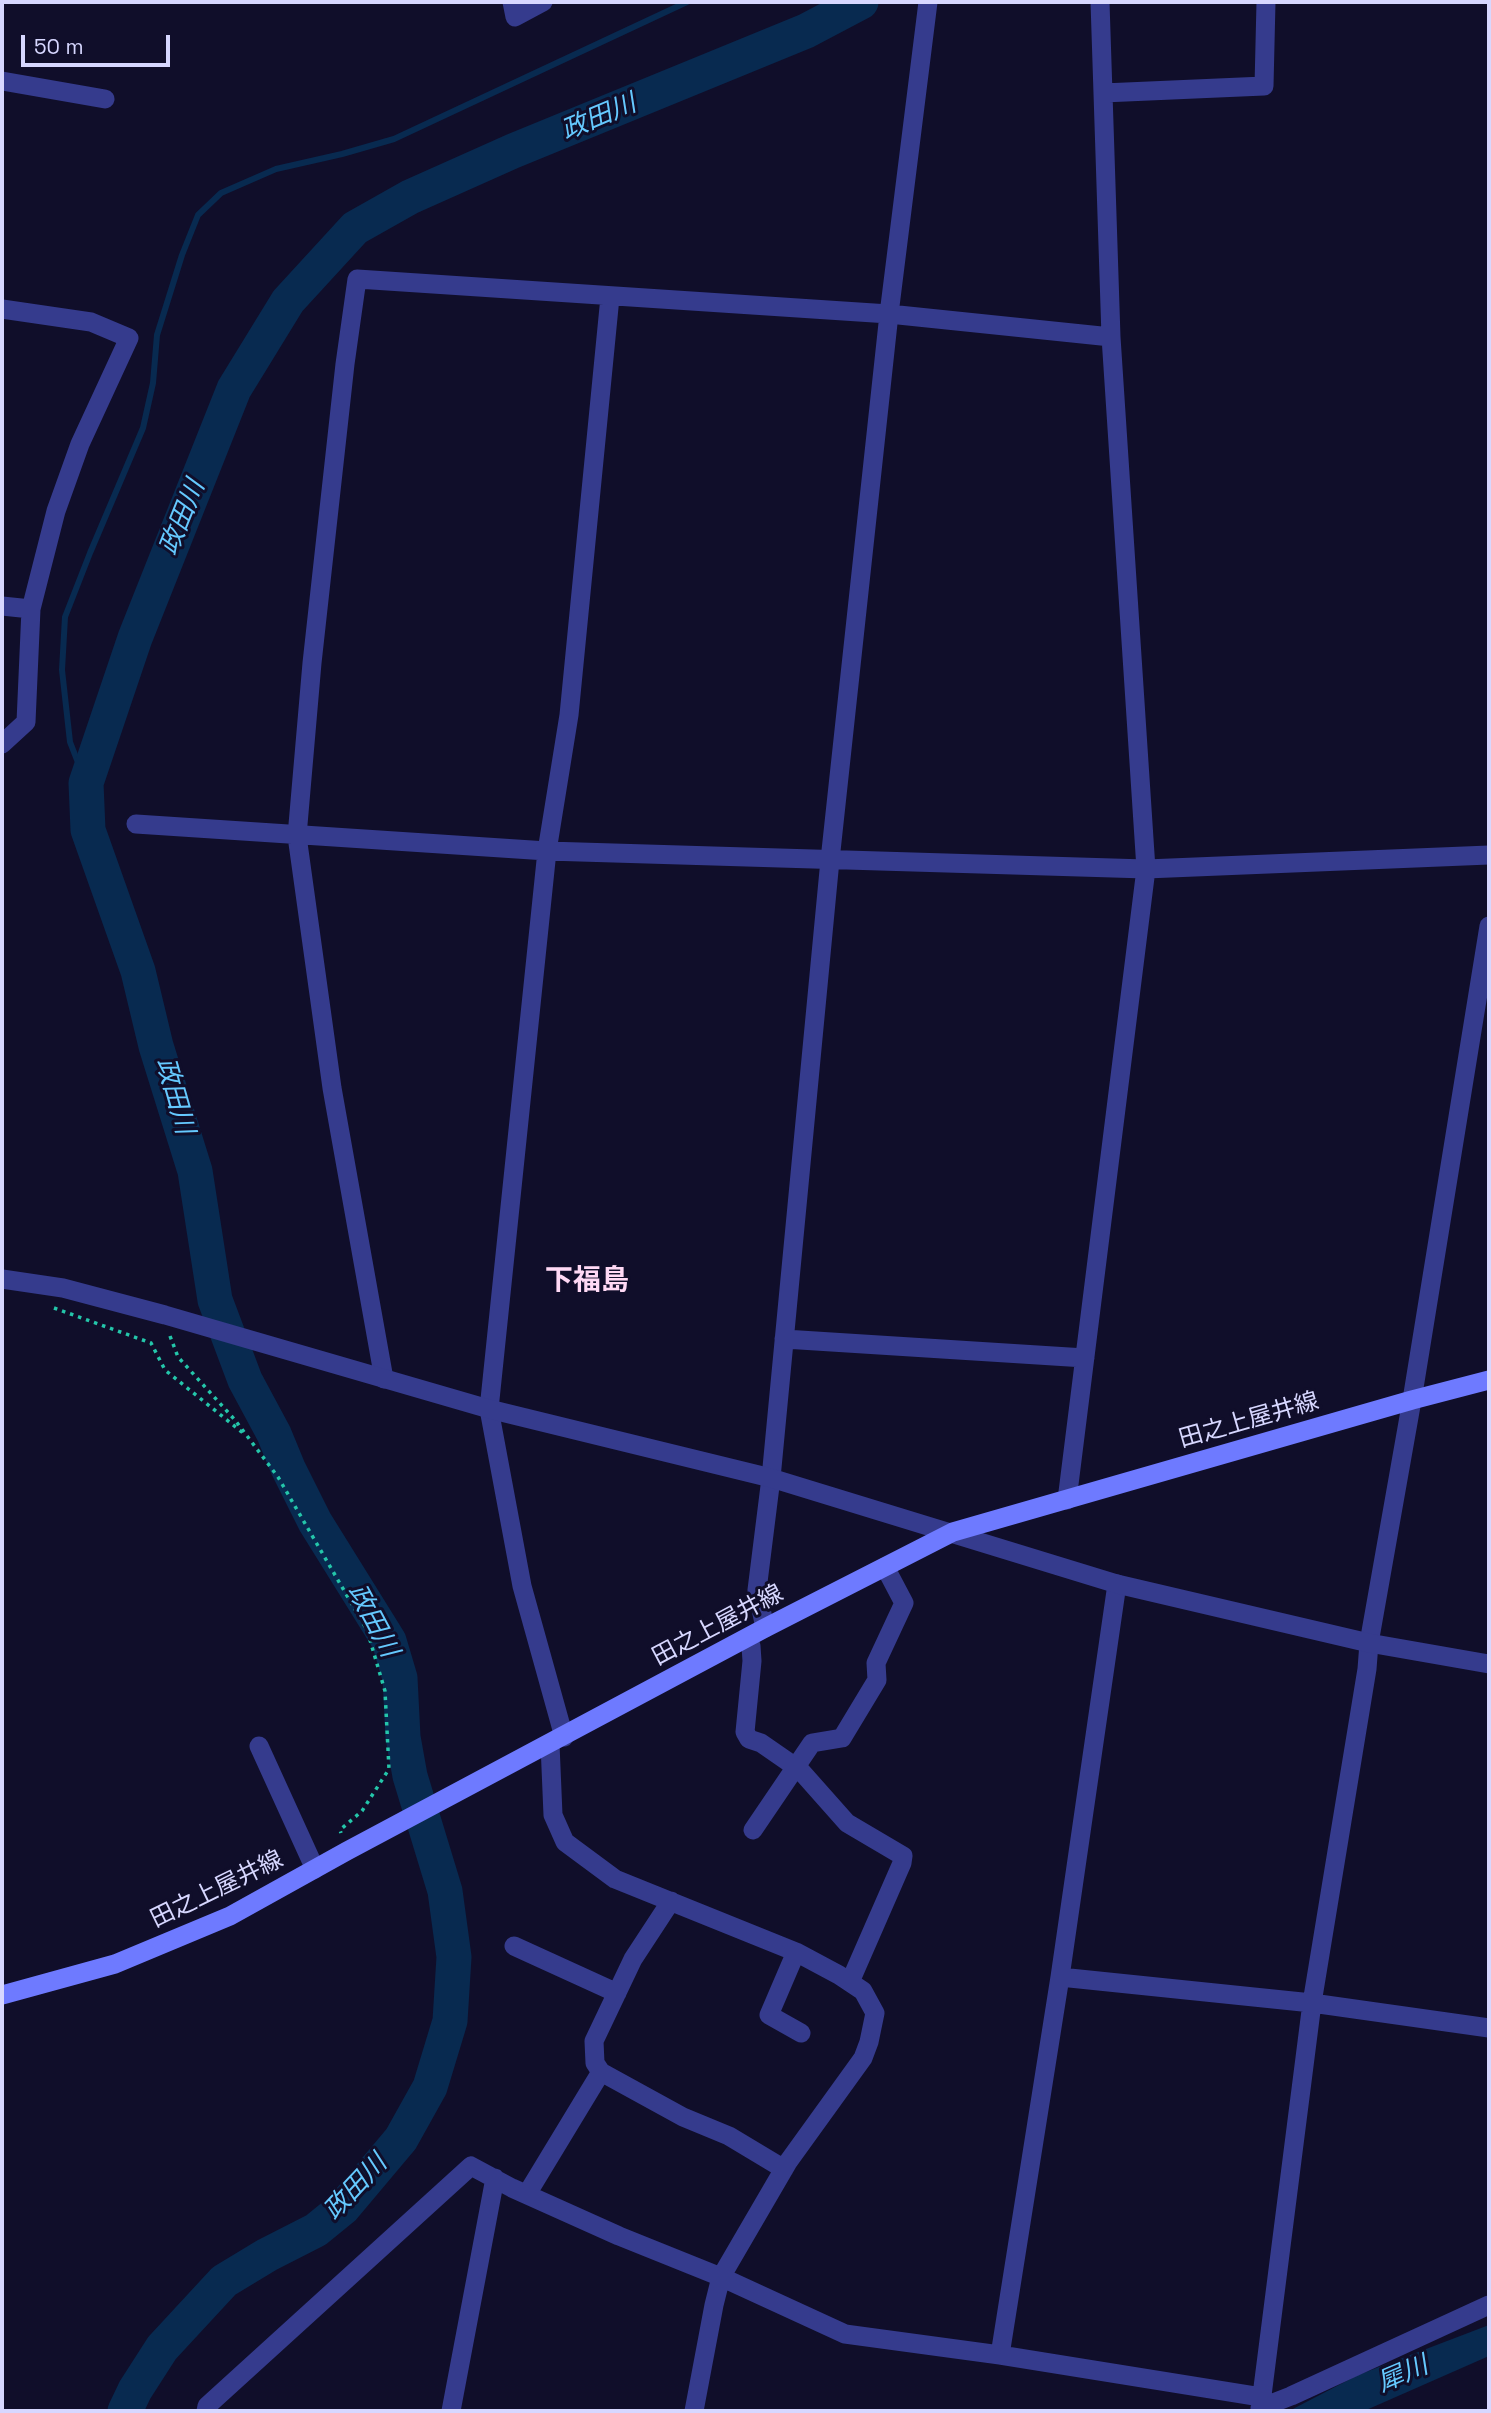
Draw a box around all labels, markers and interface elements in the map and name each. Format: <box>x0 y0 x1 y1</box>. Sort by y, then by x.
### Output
scale bar <box>24 21 173 65</box>
text: 50 m <box>34 33 84 60</box>
water label: 政田川 <box>557 88 641 148</box>
water label: 政田川 <box>154 476 212 560</box>
water label: 政田川 <box>148 1054 200 1138</box>
district label: 下福島 <box>545 1264 629 1298</box>
street label: 田之上屋井線 <box>1176 1387 1322 1455</box>
water label: 政田川 <box>340 1579 404 1663</box>
street label: 田之上屋井線 <box>648 1579 788 1673</box>
street label: 田之上屋井線 <box>146 1845 288 1935</box>
water label: 政田川 <box>318 2149 394 2227</box>
water label: 犀川 <box>1373 2350 1433 2400</box>

